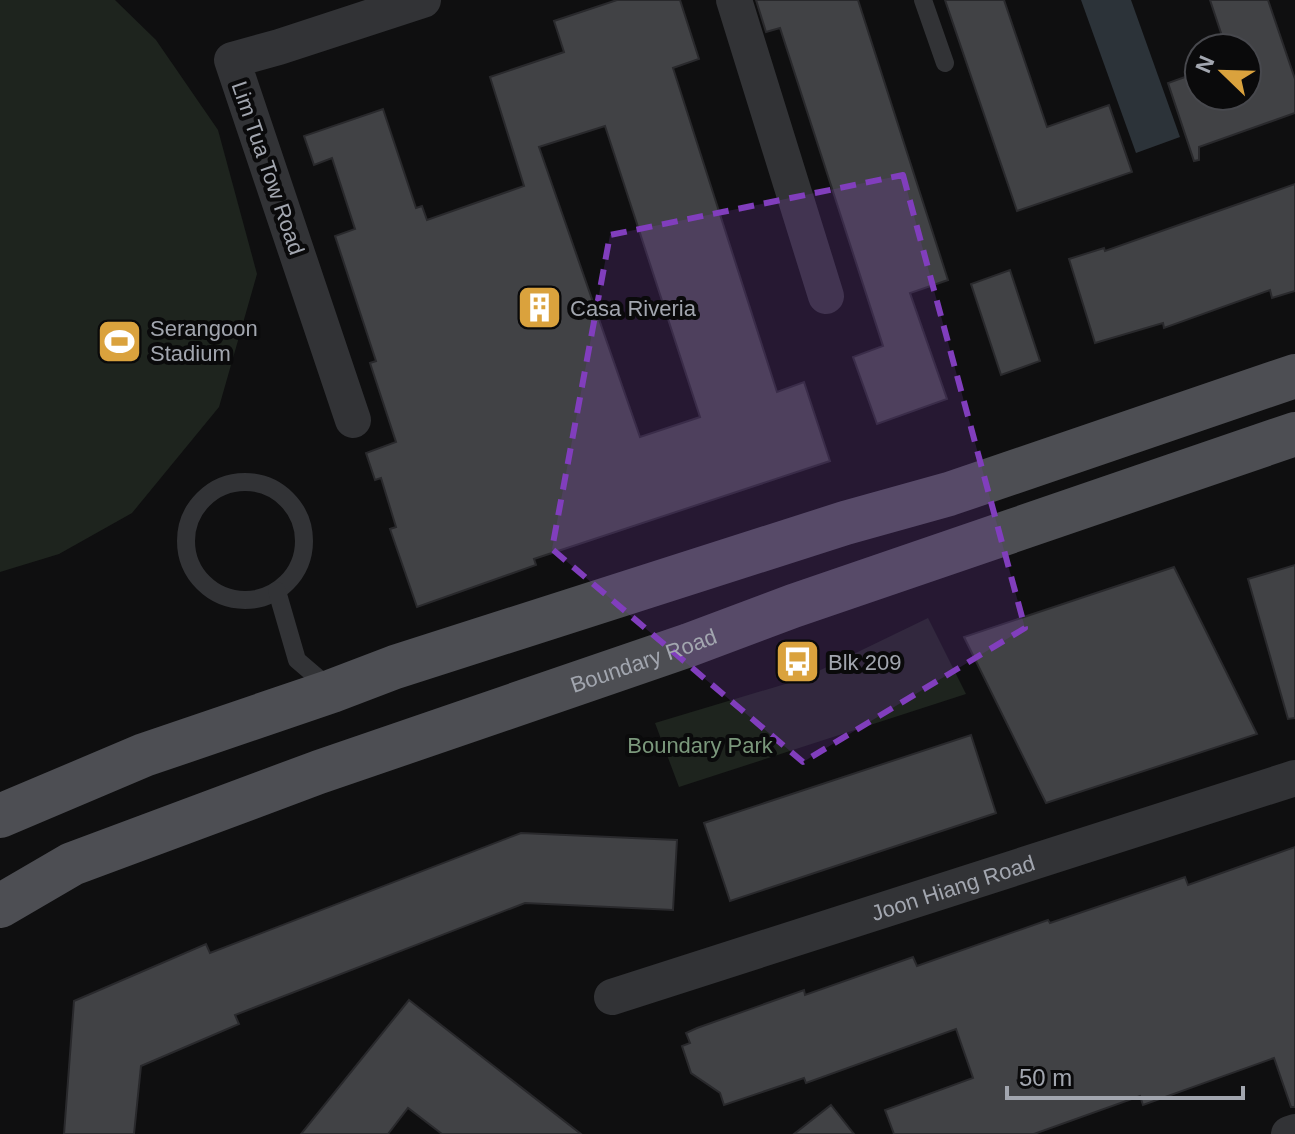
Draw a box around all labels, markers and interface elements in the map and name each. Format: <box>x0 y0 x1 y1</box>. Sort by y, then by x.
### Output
north arrow <box>1183 32 1263 112</box>
text: N <box>1190 52 1220 77</box>
street label: Lim Tua Tow Road <box>227 78 309 258</box>
building icon: Casa Riveria <box>515 284 563 332</box>
place label: Casa Riveria <box>570 296 697 321</box>
place label: Serangoon Stadium <box>150 316 258 366</box>
sports icon: Serangoon Stadium <box>95 317 143 365</box>
street label: Boundary Road <box>567 623 720 697</box>
bus stop icon: Blk 209 <box>773 638 821 686</box>
place label: Blk 209 <box>828 650 901 675</box>
park label: Boundary Park <box>627 733 774 758</box>
street label: Joon Hiang Road <box>868 850 1038 926</box>
scale bar <box>1007 1050 1243 1100</box>
text: 50 m <box>1019 1064 1072 1091</box>

